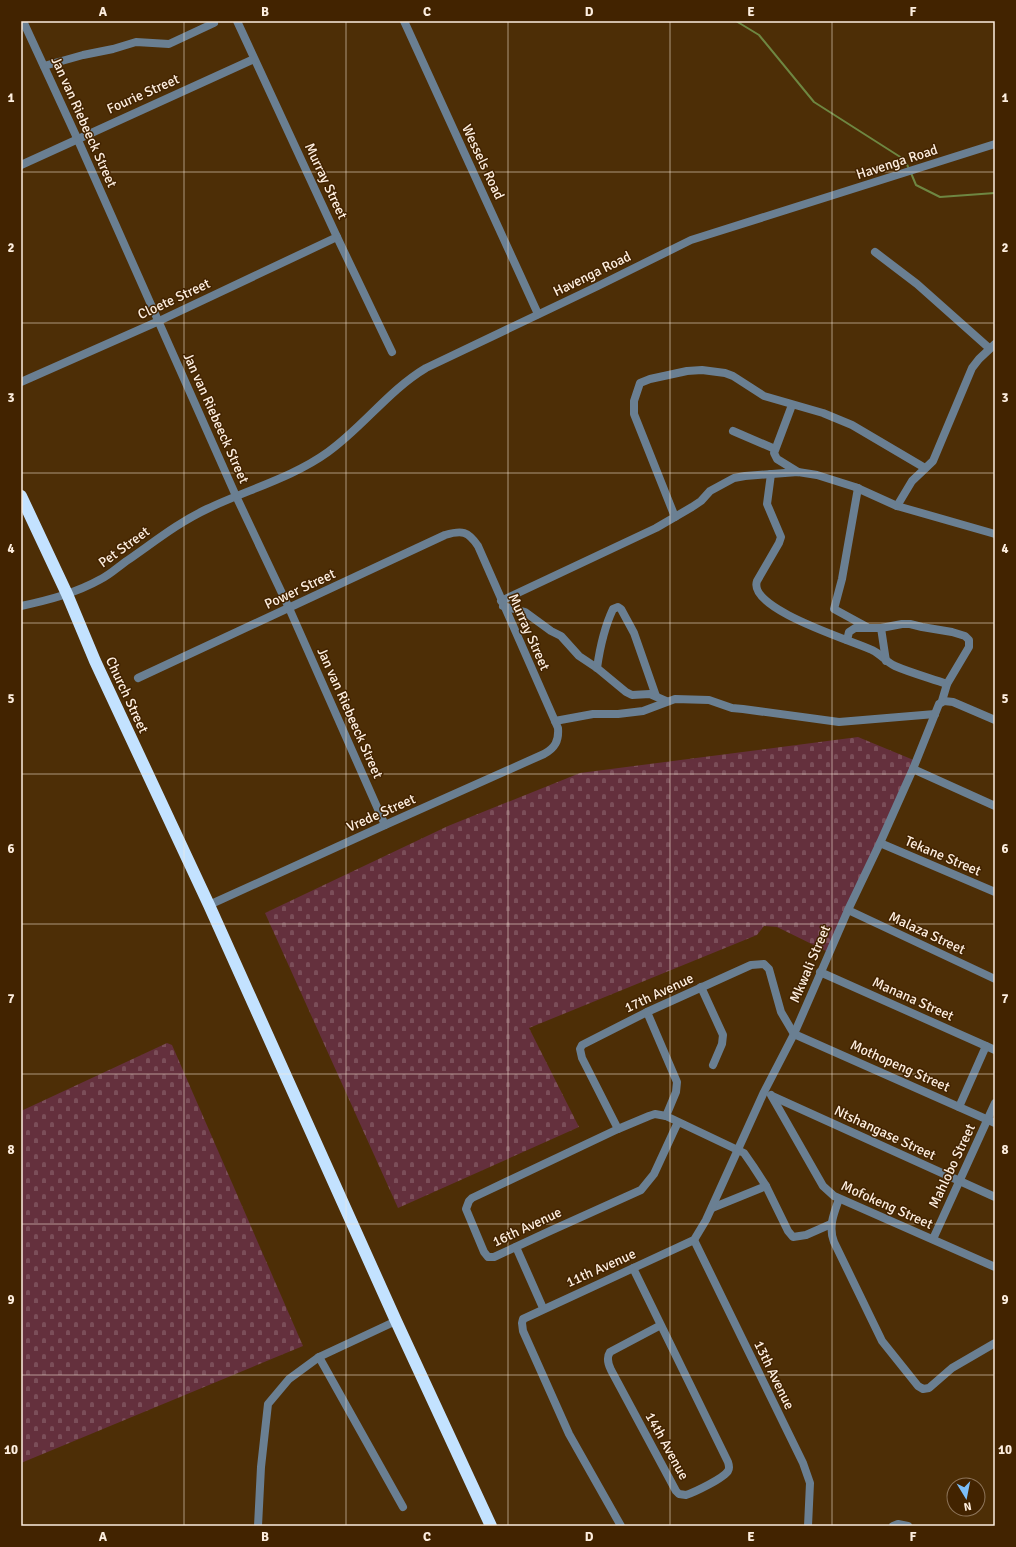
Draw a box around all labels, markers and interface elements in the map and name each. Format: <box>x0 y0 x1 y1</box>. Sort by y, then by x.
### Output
text: A <box>99 4 108 20</box>
text: B <box>261 4 269 20</box>
text: C <box>423 4 431 20</box>
text: D <box>585 4 594 20</box>
text: E <box>747 4 755 20</box>
text: F <box>910 4 917 20</box>
street label: Jan van Riebeeck Street <box>47 54 121 190</box>
street label: Fourie Street <box>104 70 182 118</box>
text: 1 <box>7 90 15 106</box>
text: 1 <box>1001 90 1009 106</box>
street label: Wessels Road <box>458 122 508 202</box>
street label: Murray Street <box>301 140 351 222</box>
street label: Havenga Road <box>854 141 940 183</box>
text: 2 <box>7 240 15 256</box>
text: 2 <box>1001 240 1009 256</box>
street label: Havenga Road <box>550 248 634 300</box>
street label: Cloete Street <box>135 275 213 323</box>
street label: Jan van Riebeeck Street <box>179 350 253 486</box>
text: 3 <box>7 390 15 406</box>
text: 3 <box>1001 390 1009 406</box>
street label: Pet Street <box>95 523 153 571</box>
text: 4 <box>7 541 15 557</box>
text: 4 <box>1001 541 1009 557</box>
street label: Power Street <box>262 565 338 613</box>
street label: Murray Street <box>505 591 554 673</box>
street label: Jan van Riebeeck Street <box>313 645 387 781</box>
street label: Church Street <box>102 654 152 736</box>
text: 5 <box>7 691 15 707</box>
text: 5 <box>1001 691 1009 707</box>
street label: Vrede Street <box>344 790 418 836</box>
street label: Tekane Street <box>902 832 984 880</box>
text: 6 <box>7 841 15 857</box>
text: 6 <box>1001 841 1009 857</box>
street label: Malaza Street <box>886 908 968 958</box>
street label: Mkwali Street <box>786 922 834 1005</box>
street label: 17th Avenue <box>622 970 696 1016</box>
street label: Manana Street <box>870 973 956 1025</box>
text: 7 <box>7 991 15 1007</box>
text: 7 <box>1001 991 1009 1007</box>
street label: Mothopeng Street <box>848 1036 953 1096</box>
street label: Ntshangase Street <box>832 1102 939 1164</box>
street label: Mahlobo Street <box>925 1121 979 1211</box>
text: 8 <box>7 1142 15 1158</box>
text: 8 <box>1001 1142 1009 1158</box>
street label: Mofokeng Street <box>838 1177 936 1233</box>
street label: 16th Avenue <box>490 1204 564 1250</box>
street label: 11th Avenue <box>564 1245 638 1291</box>
text: 9 <box>7 1292 15 1308</box>
text: 9 <box>1001 1292 1009 1308</box>
street label: 13th Avenue <box>750 1338 798 1412</box>
street label: 14th Avenue <box>642 1409 692 1483</box>
text: 10 <box>4 1442 18 1458</box>
text: 10 <box>998 1442 1012 1458</box>
north arrow <box>946 1477 986 1517</box>
text: N <box>963 1499 973 1513</box>
text: A <box>99 1529 108 1545</box>
text: B <box>261 1529 269 1545</box>
text: C <box>423 1529 431 1545</box>
text: D <box>585 1529 594 1545</box>
text: E <box>747 1529 755 1545</box>
text: F <box>910 1529 917 1545</box>

